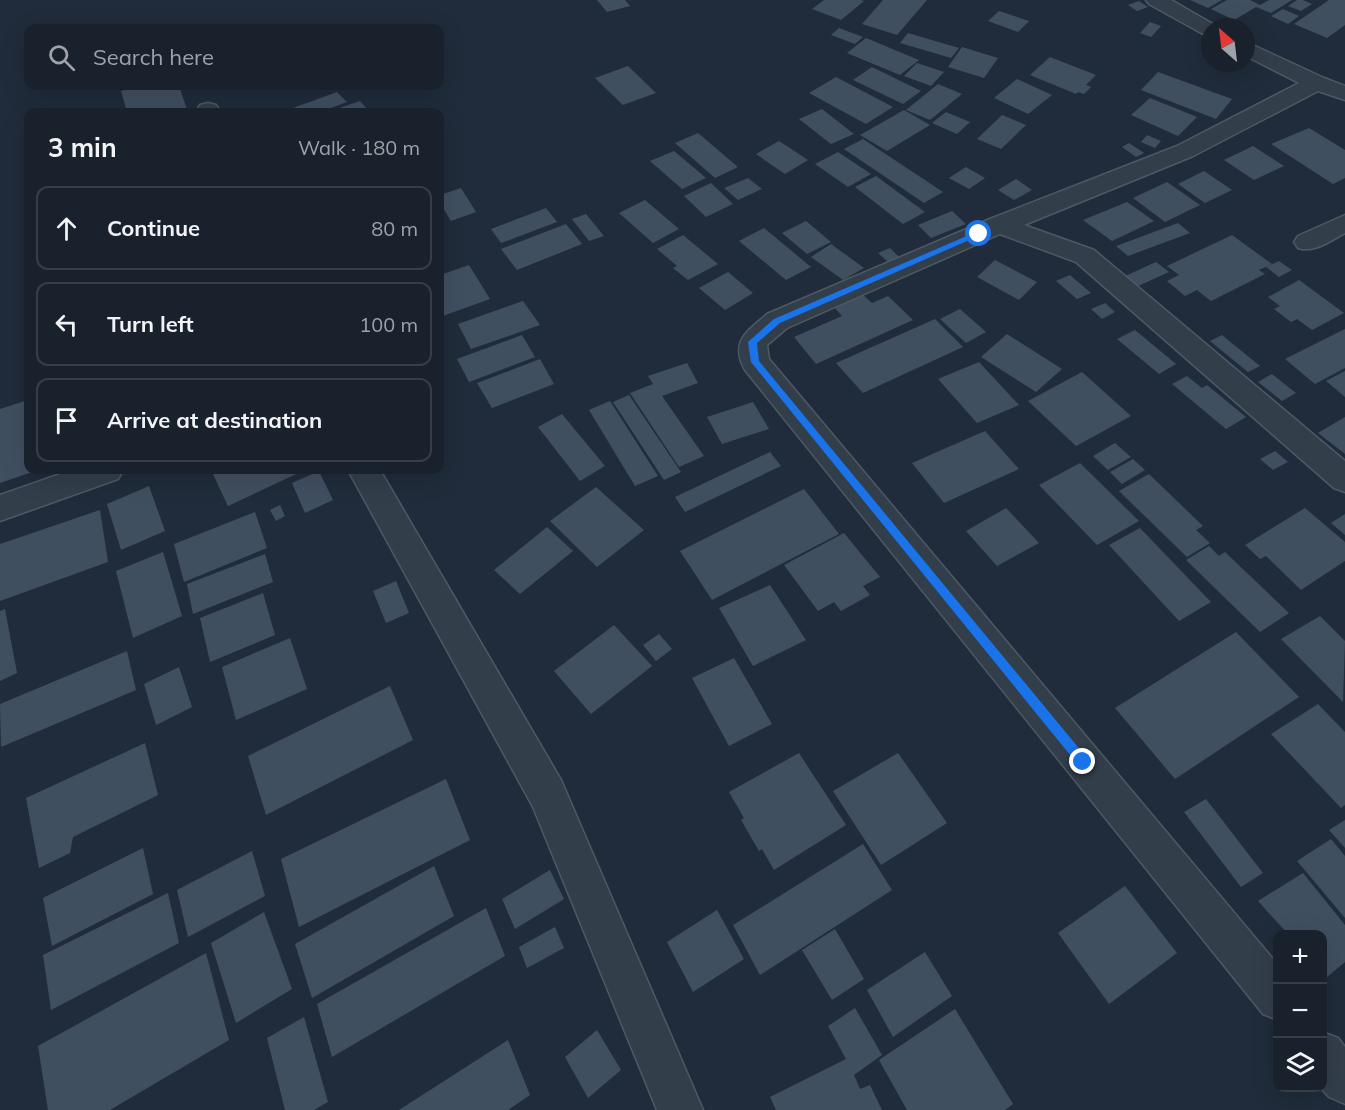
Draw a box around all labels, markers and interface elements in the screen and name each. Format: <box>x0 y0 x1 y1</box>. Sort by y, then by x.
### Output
north arrow <box>1201 18 1255 72</box>
search box <box>24 24 444 90</box>
icon: search <box>45 41 78 74</box>
text: Search here <box>93 43 214 71</box>
text: 3 min <box>48 131 117 164</box>
text: Walk · 180 m <box>298 135 420 160</box>
icon: ahead <box>50 212 83 245</box>
text: Continue <box>107 214 200 242</box>
text: 80 m <box>371 216 418 241</box>
route start <box>965 220 991 246</box>
icon: left <box>50 308 83 341</box>
text: Turn left <box>107 310 194 338</box>
text: 100 m <box>359 312 418 337</box>
icon: arrive <box>50 404 83 437</box>
text: Arrive at destination <box>107 406 322 434</box>
route end <box>1069 748 1095 774</box>
map controls <box>1273 930 1327 1092</box>
button: + <box>1273 930 1327 984</box>
button: − <box>1273 984 1327 1038</box>
button: layers <box>1273 1038 1327 1092</box>

